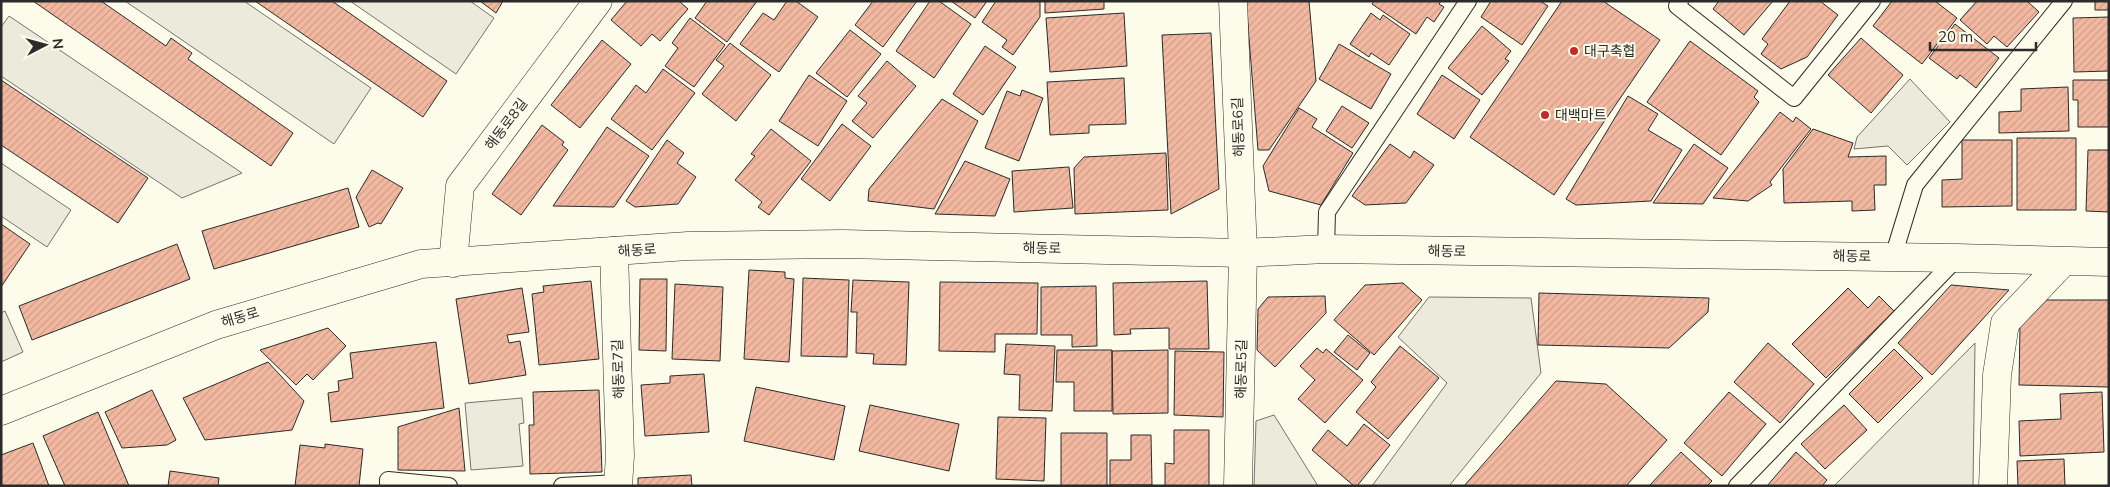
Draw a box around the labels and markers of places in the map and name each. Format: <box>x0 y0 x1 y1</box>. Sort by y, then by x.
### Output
place label: 대구축협 <box>1584 42 1636 60</box>
marker: 대구축협 <box>1568 45 1580 57</box>
place label: 대백마트 <box>1555 106 1607 124</box>
marker: 대백마트 <box>1539 109 1551 121</box>

